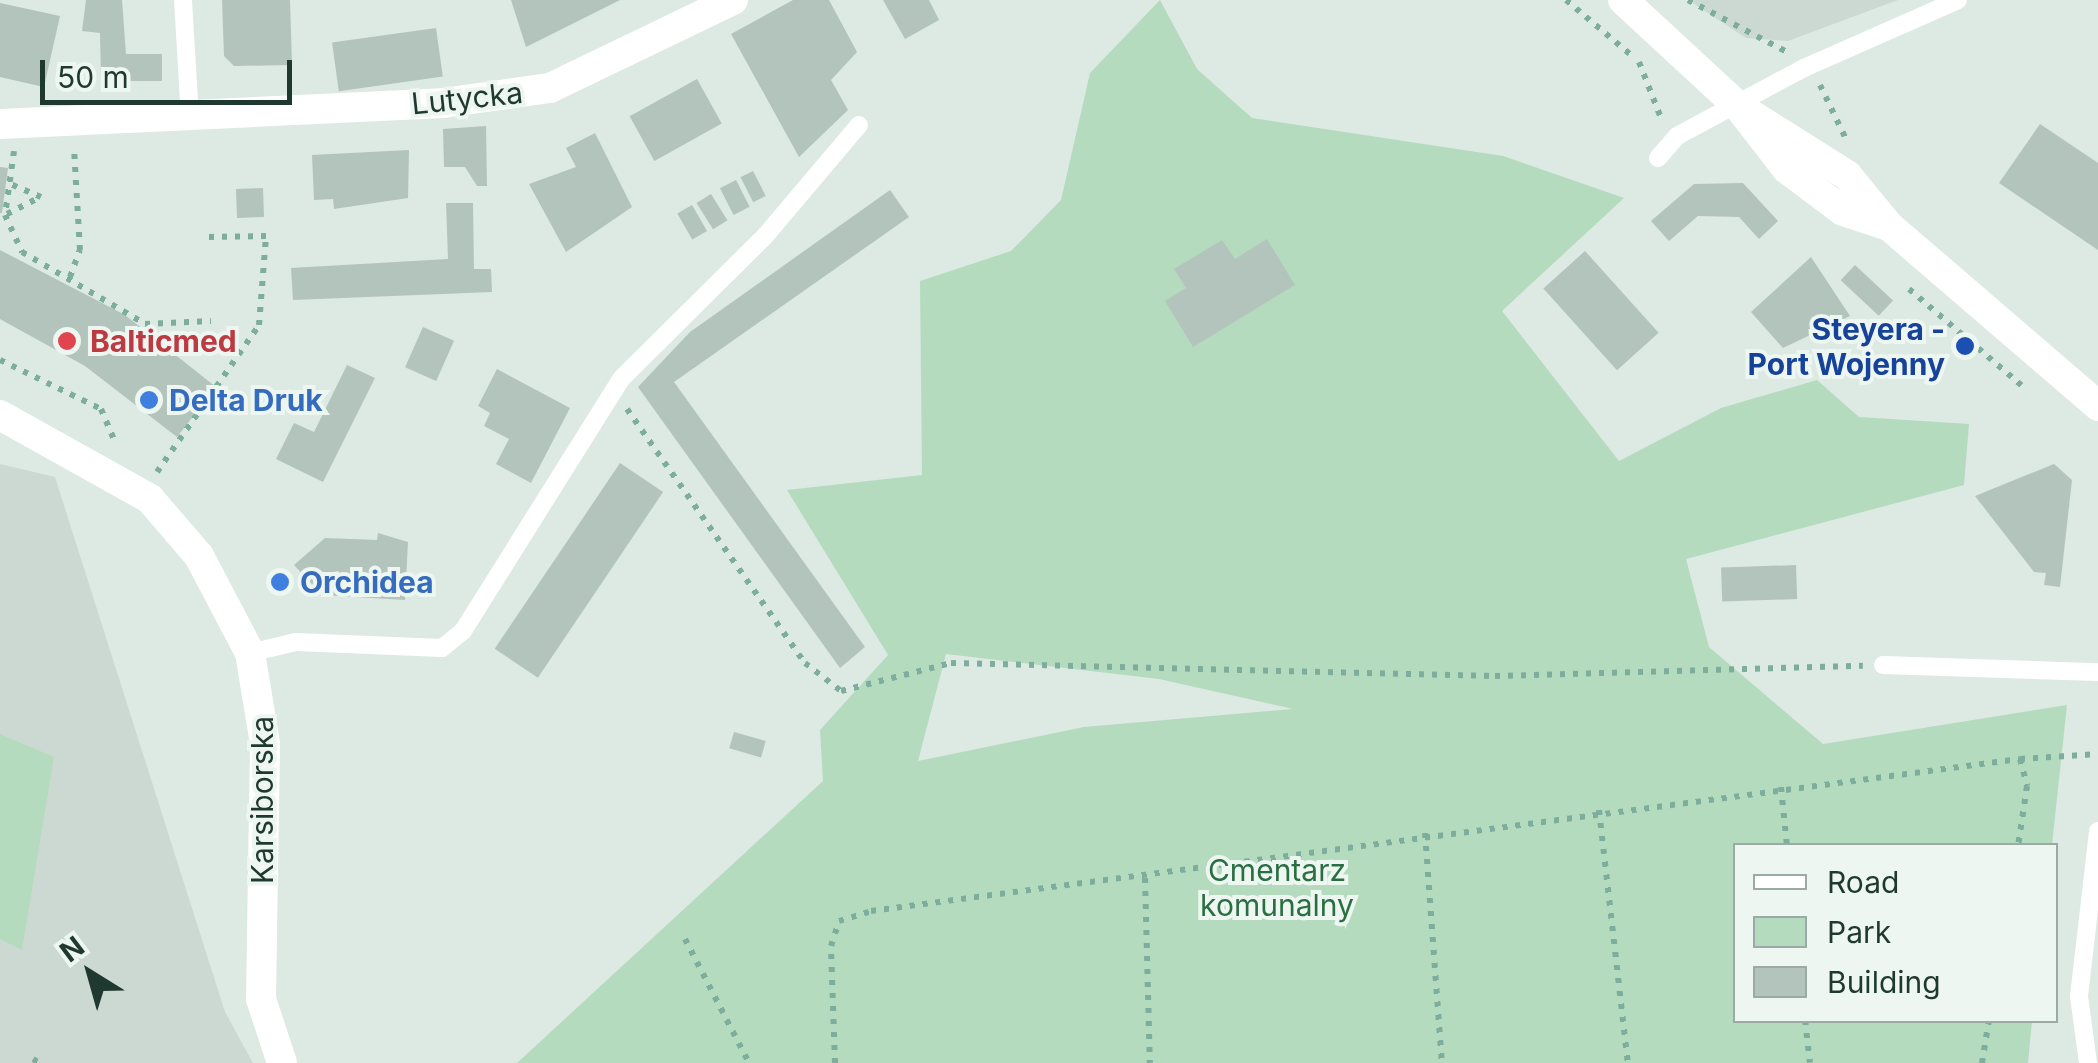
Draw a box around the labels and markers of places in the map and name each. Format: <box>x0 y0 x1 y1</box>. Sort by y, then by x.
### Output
place label: Steyera - Port Wojenny <box>1748 311 1945 382</box>
place label: Balticmed <box>90 323 237 359</box>
marker: Balticmed <box>54 328 80 354</box>
marker: Steyera - Port Wojenny <box>1954 335 1976 357</box>
place label: Delta Druk <box>169 382 323 418</box>
marker: Delta Druk <box>138 389 160 411</box>
place label: Orchidea <box>300 564 434 600</box>
marker: Orchidea <box>269 571 291 593</box>

